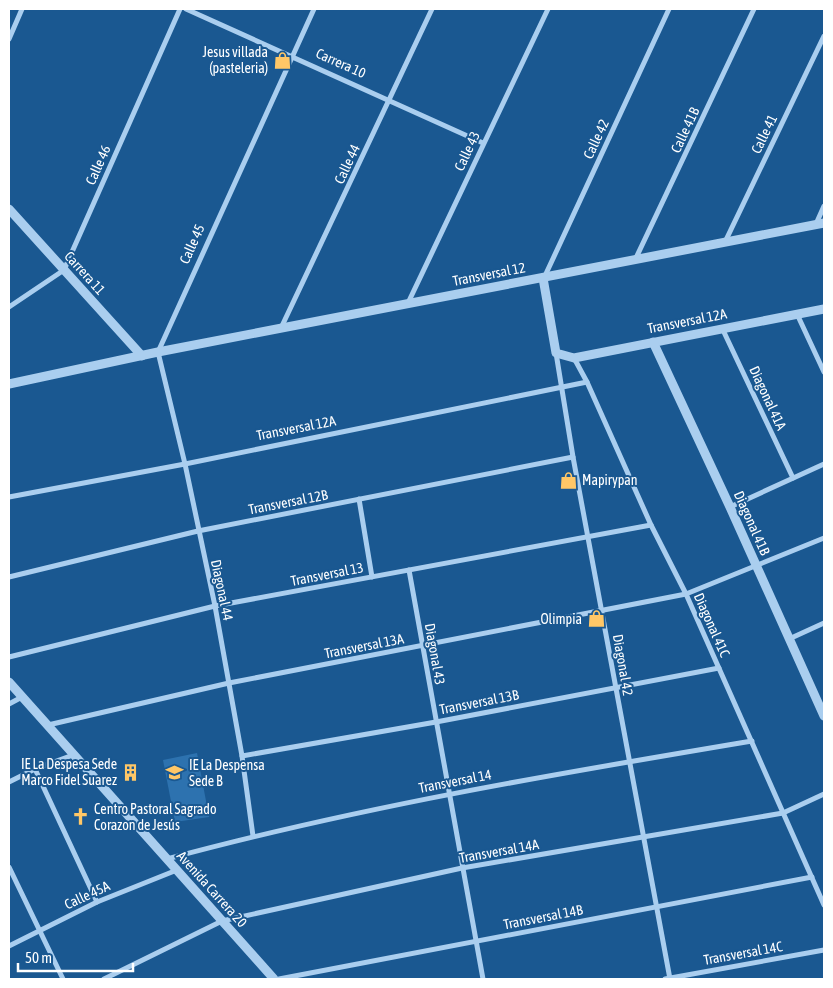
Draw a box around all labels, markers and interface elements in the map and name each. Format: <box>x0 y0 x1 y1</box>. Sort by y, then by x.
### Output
place label: Jesus villada (pasteleria) <box>203 44 268 76</box>
street label: Carrera 10 <box>314 45 369 81</box>
shop icon: Jesus villada (pasteleria) <box>272 50 292 70</box>
street label: Calle 41B <box>668 104 703 155</box>
street label: Calle 41 <box>748 112 780 156</box>
street label: Calle 42 <box>580 117 612 161</box>
street label: Calle 43 <box>451 129 483 173</box>
street label: Calle 44 <box>331 141 363 186</box>
street label: Calle 46 <box>82 142 114 187</box>
street label: Calle 45 <box>176 222 208 266</box>
street label: Carrera 11 <box>61 248 109 298</box>
street label: Transversal 12 <box>451 259 527 289</box>
street label: Transversal 12A <box>646 305 728 337</box>
street label: Diagonal 41A <box>746 363 790 433</box>
street label: Transversal 12A <box>255 412 337 444</box>
shop icon: Mapirypan <box>558 470 578 490</box>
place label: Mapirypan <box>582 472 638 488</box>
street label: Transversal 12B <box>247 486 329 518</box>
street label: Diagonal 41B <box>731 488 773 558</box>
street label: Diagonal 44 <box>208 558 236 622</box>
street label: Transversal 13 <box>289 559 365 589</box>
street label: Diagonal 41C <box>691 591 733 660</box>
shop icon: Olimpia <box>586 609 606 629</box>
place label: Olimpia <box>540 611 582 627</box>
street label: Diagonal 43 <box>422 622 448 686</box>
street label: Transversal 13A <box>323 630 405 662</box>
street label: Diagonal 42 <box>610 633 636 697</box>
street label: Transversal 13B <box>438 686 520 718</box>
place label: IE La Despesa Sede Marco Fidel Suarez <box>21 756 117 788</box>
place label: IE La Despensa Sede B <box>189 757 265 789</box>
building icon: IE La Despesa Sede Marco Fidel Suarez <box>121 762 141 782</box>
school or university icon: IE La Despensa Sede B <box>165 763 185 783</box>
street label: Transversal 14 <box>417 766 493 796</box>
place label: Centro Pastoral Sagrado Corazon de Jesús <box>94 801 217 833</box>
church icon: Centro Pastoral Sagrado Corazon de Jesús <box>70 807 90 827</box>
street label: Transversal 14A <box>458 836 540 866</box>
street label: Avenida Carrera 20 <box>174 848 251 931</box>
street label: Calle 45A <box>62 877 112 912</box>
street label: Transversal 14B <box>502 901 584 933</box>
street label: Transversal 14C <box>702 938 784 968</box>
scale bar <box>18 940 132 972</box>
text: 50 m <box>25 949 52 966</box>

